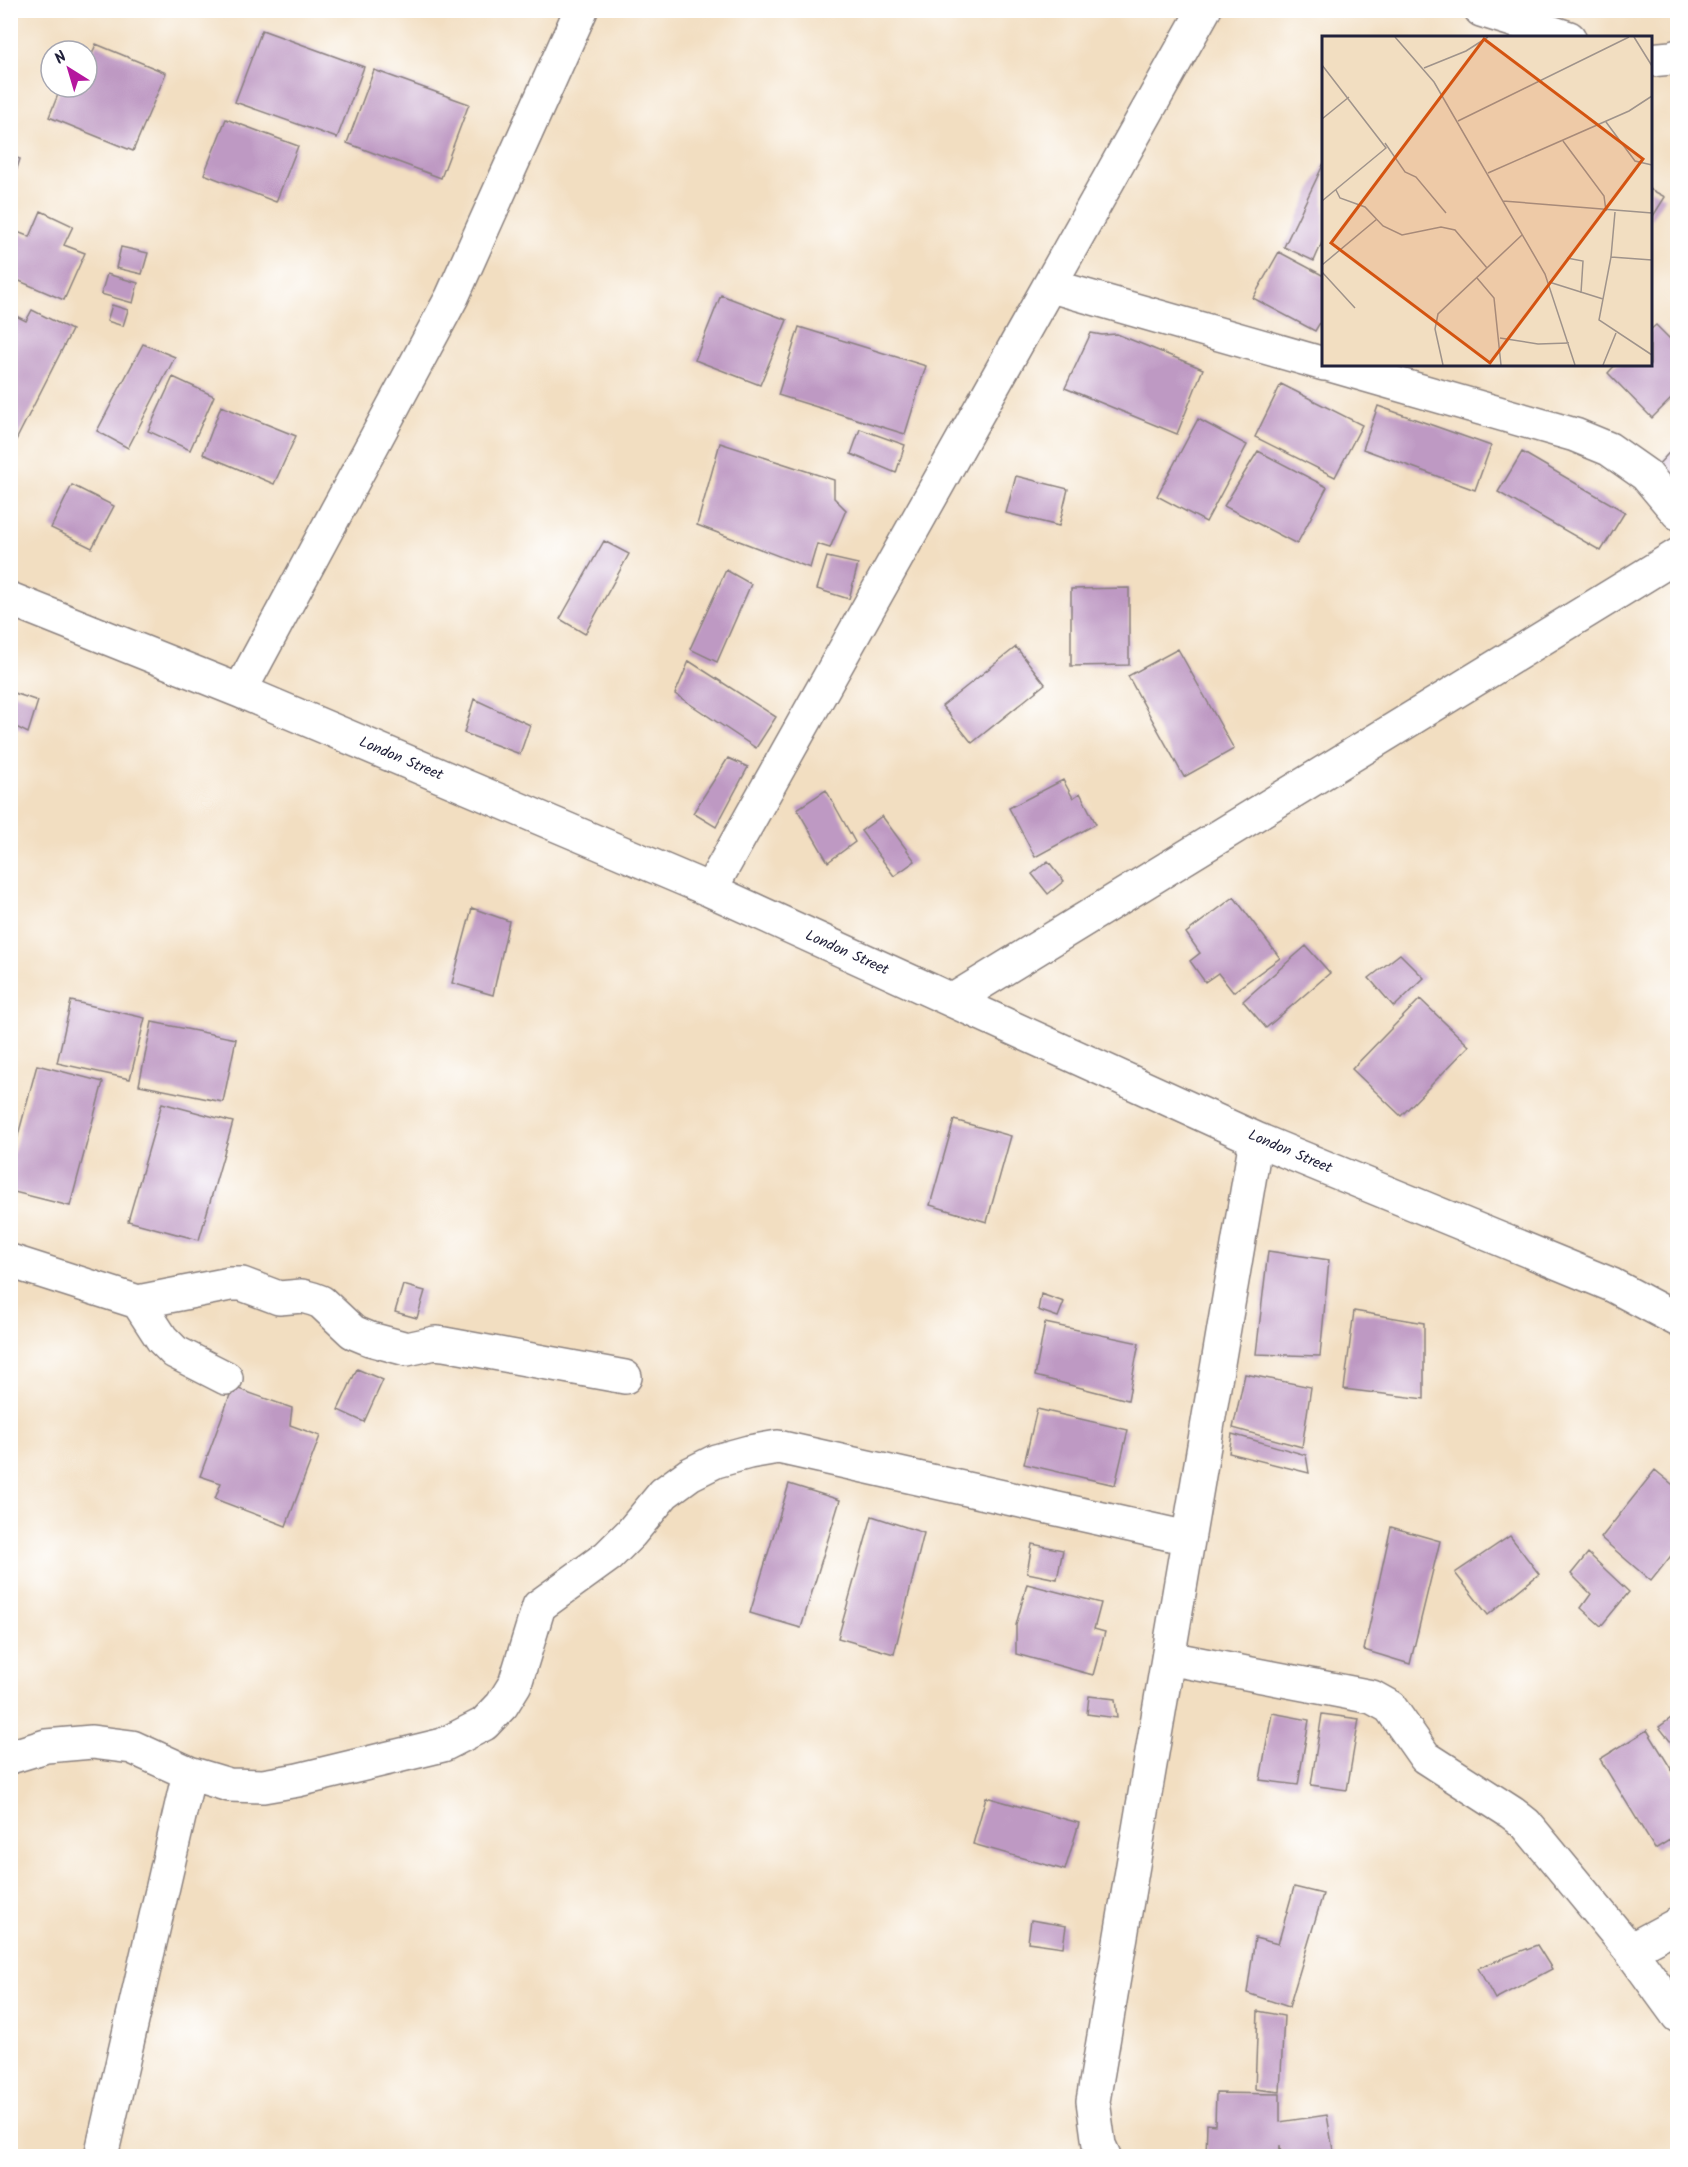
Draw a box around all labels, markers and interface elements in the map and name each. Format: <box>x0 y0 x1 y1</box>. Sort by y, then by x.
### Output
inset map <box>1322 36 1652 366</box>
north arrow <box>39 39 99 99</box>
text: N <box>49 45 72 71</box>
street label: London Street <box>355 731 447 788</box>
street label: London Street <box>801 924 893 982</box>
street label: London Street <box>1244 1124 1336 1181</box>

